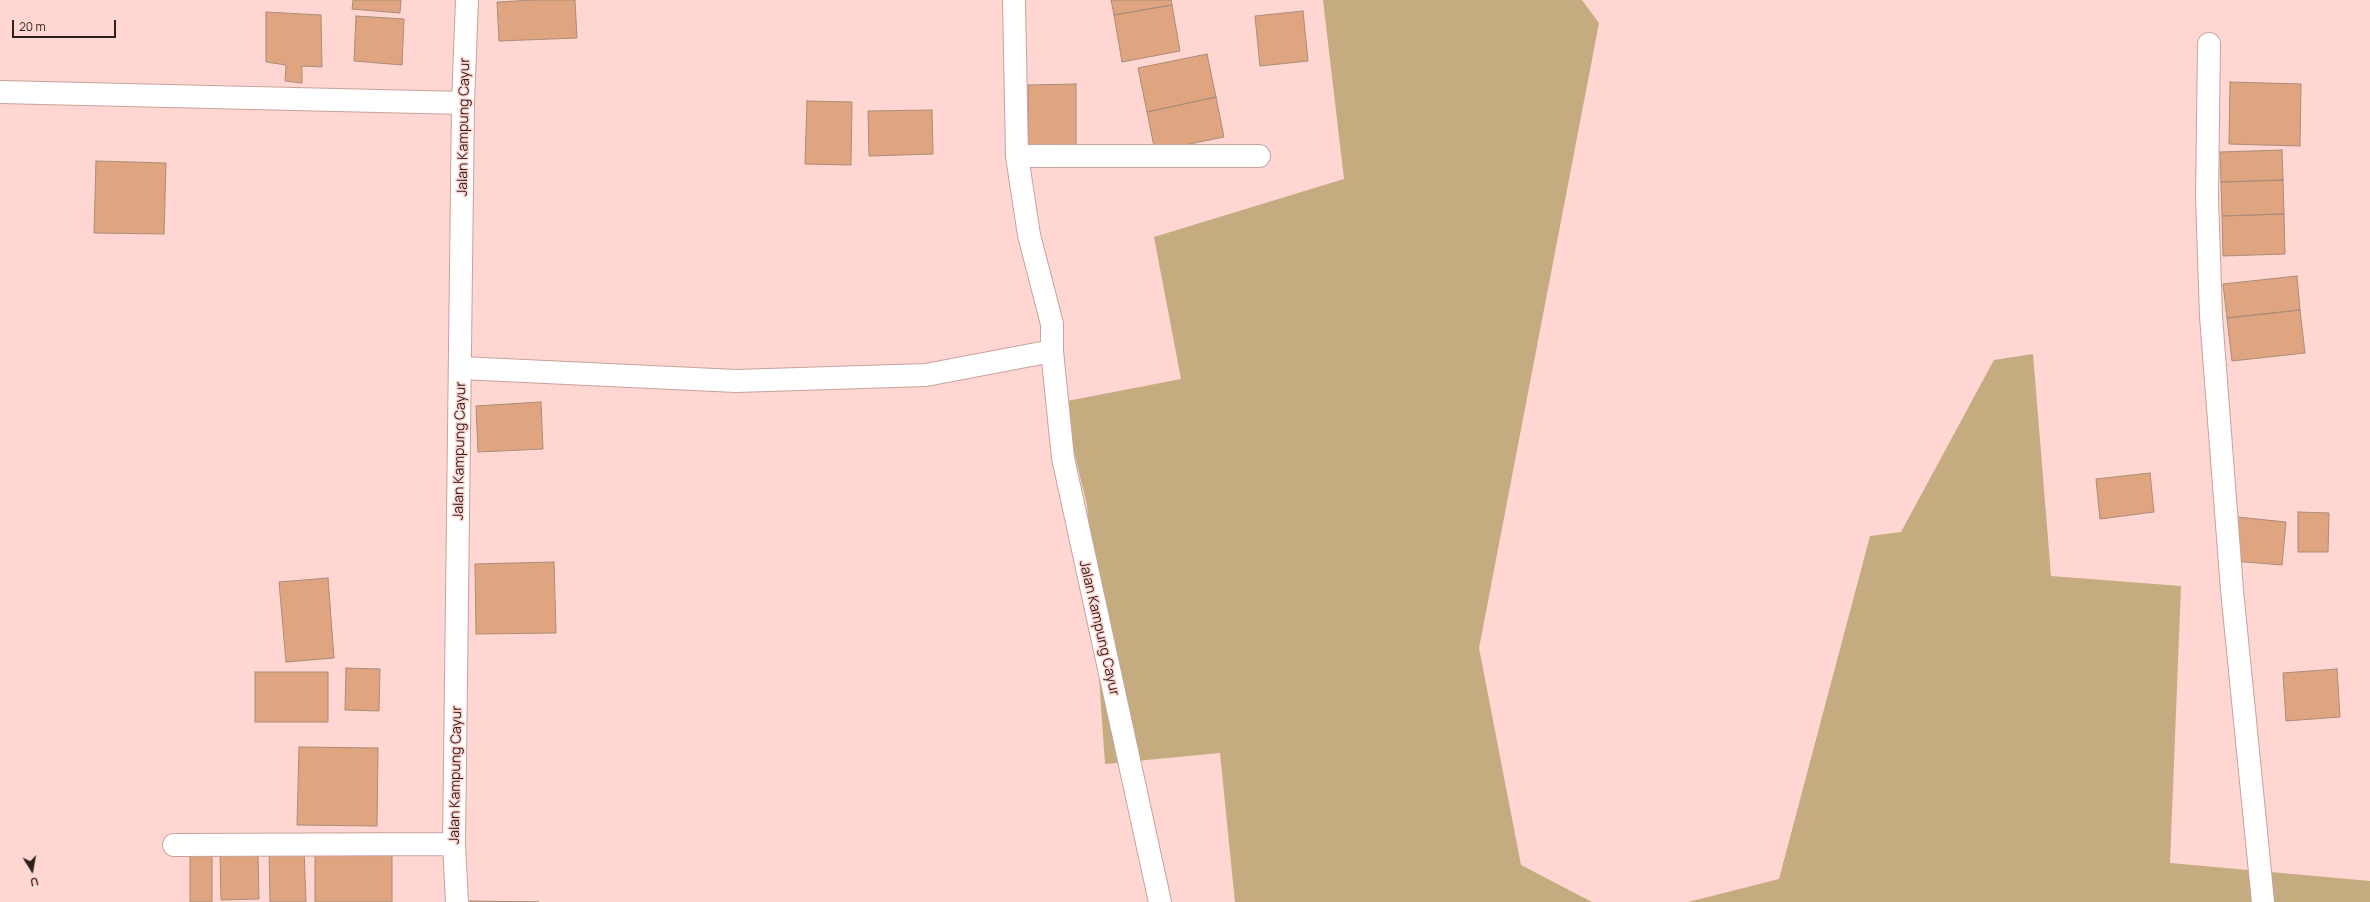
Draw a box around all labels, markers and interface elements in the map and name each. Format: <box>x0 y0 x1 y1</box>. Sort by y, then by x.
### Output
scale bar <box>14 12 118 38</box>
text: 20 m <box>19 18 46 35</box>
street label: Jalan Kampung Cayur <box>454 58 474 196</box>
street label: Jalan Kampung Cayur <box>450 382 470 520</box>
street label: Jalan Kampung Cayur <box>1075 559 1123 697</box>
street label: Jalan Kampung Cayur <box>446 706 466 844</box>
north arrow <box>12 850 52 890</box>
text: U <box>29 874 40 890</box>

